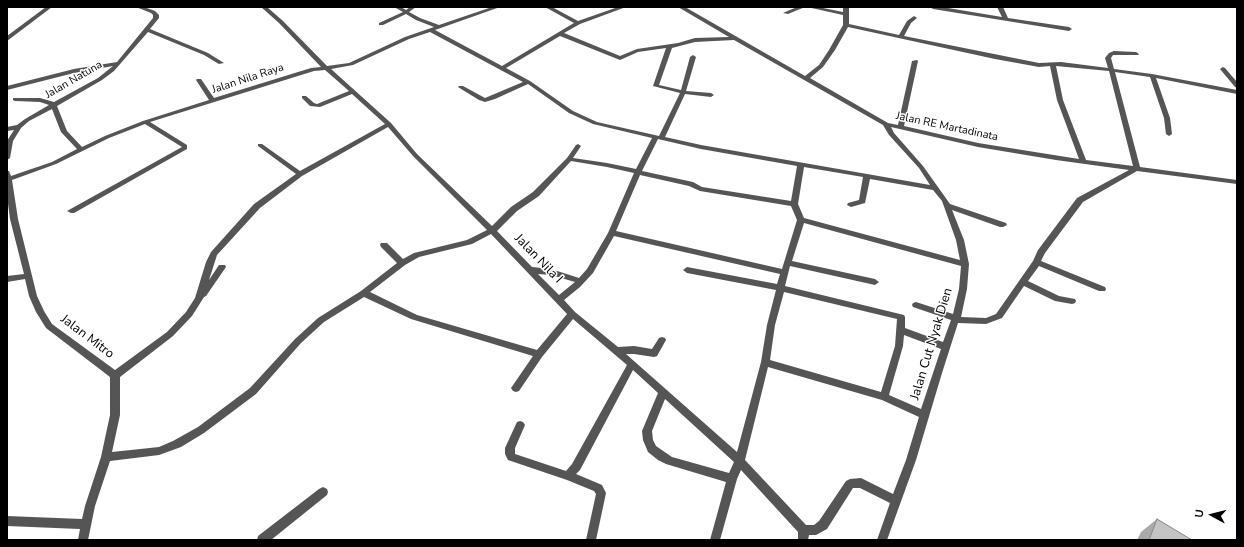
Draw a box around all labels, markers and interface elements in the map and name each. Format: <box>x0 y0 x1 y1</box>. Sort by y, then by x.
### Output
street label: Jalan Natuna <box>43 58 105 102</box>
street label: Jalan Nila Raya <box>210 61 286 97</box>
street label: Jalan RE Martadinata <box>895 110 999 144</box>
street label: Jalan Nila I <box>511 231 565 287</box>
street label: Jalan Cut Nyak Dien <box>908 286 956 402</box>
street label: Jalan Mitro <box>57 312 117 362</box>
north arrow <box>1192 495 1232 535</box>
text: U <box>1192 509 1208 518</box>

